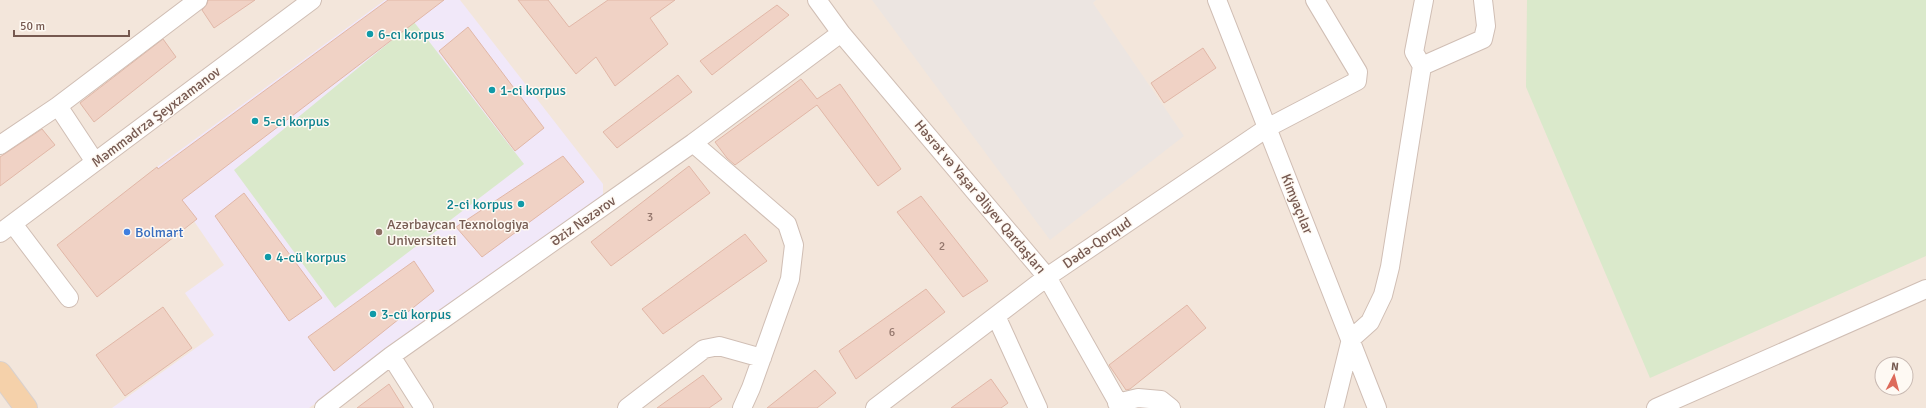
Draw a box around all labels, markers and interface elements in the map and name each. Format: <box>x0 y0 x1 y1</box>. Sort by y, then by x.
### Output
scale bar <box>14 12 129 38</box>
text: 50 m <box>20 19 45 34</box>
place label: 6-cı korpus <box>378 26 444 43</box>
marker: 6-cı korpus <box>365 29 375 39</box>
street label: Məmmədrza Şeyxzamanov <box>88 63 224 171</box>
place label: 1-ci korpus <box>500 82 566 99</box>
marker: 1-ci korpus <box>487 85 497 95</box>
place label: 5-ci korpus <box>263 113 329 130</box>
marker: 5-ci korpus <box>250 116 260 126</box>
street label: Həsrət və Yaşar Əliyev Qardaşları <box>911 117 1049 277</box>
street label: Kimyaçılar <box>1277 171 1317 237</box>
street label: Əziz Nəzərov <box>547 192 620 250</box>
place label: 2-ci korpus <box>447 196 513 213</box>
marker: 2-ci korpus <box>516 199 526 209</box>
house number: 3 <box>647 210 653 225</box>
street label: Dədə-Qorqud <box>1059 214 1135 272</box>
place label: Azərbaycan Texnologiya Universiteti <box>387 216 529 249</box>
place label: Bolmart <box>135 224 184 241</box>
marker: Bolmart <box>122 227 132 237</box>
marker: Azərbaycan Texnologiya Universiteti <box>374 227 384 237</box>
house number: 2 <box>939 239 945 254</box>
place label: 4-cü korpus <box>276 249 346 266</box>
marker: 4-cü korpus <box>263 252 273 262</box>
place label: 3-cü korpus <box>381 306 451 323</box>
marker: 3-cü korpus <box>368 309 378 319</box>
house number: 6 <box>889 325 895 340</box>
north arrow <box>1874 356 1914 396</box>
text: N <box>1891 360 1899 373</box>

